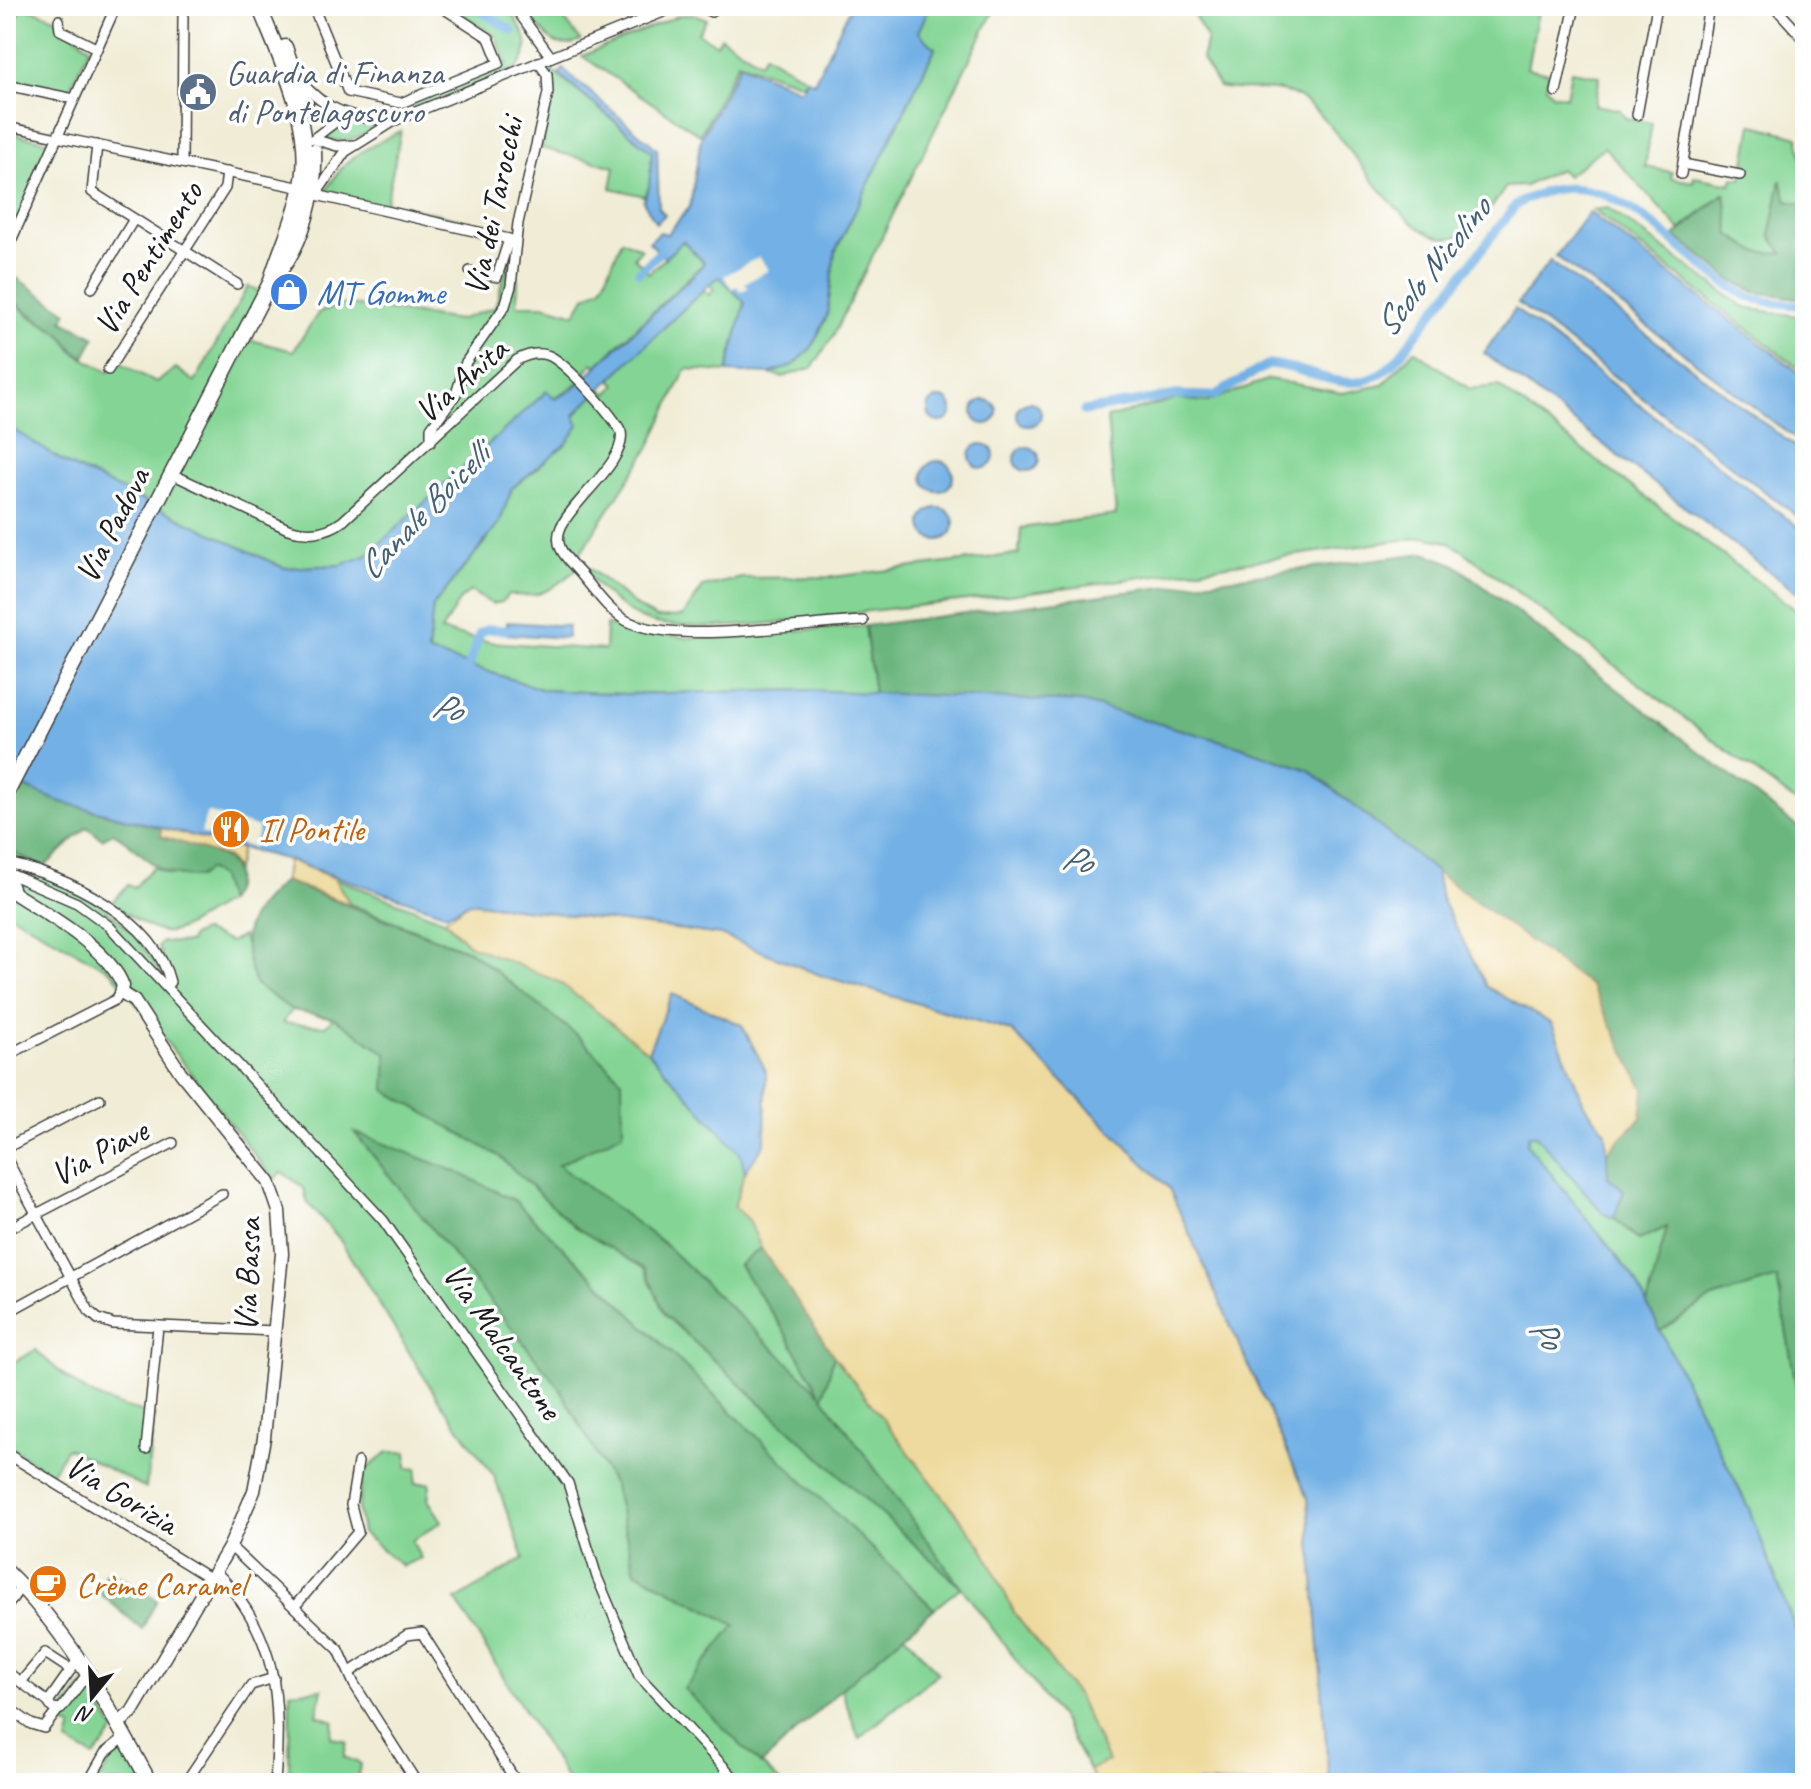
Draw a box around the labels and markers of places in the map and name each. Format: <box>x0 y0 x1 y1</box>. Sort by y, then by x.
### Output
place label: Guardia di Finanza di Pontelagoscuro <box>226 51 446 133</box>
public building icon: Guardia di Finanza di Pontelagoscuro <box>177 71 219 113</box>
shop icon: MT Gomme <box>268 271 310 313</box>
place label: MT Gomme <box>317 271 447 314</box>
restaurant icon: Il Pontile <box>210 808 252 850</box>
place label: Il Pontile <box>259 808 366 851</box>
cafe icon: Crème Caramel <box>27 1563 69 1605</box>
place label: Crème Caramel <box>76 1563 252 1606</box>

